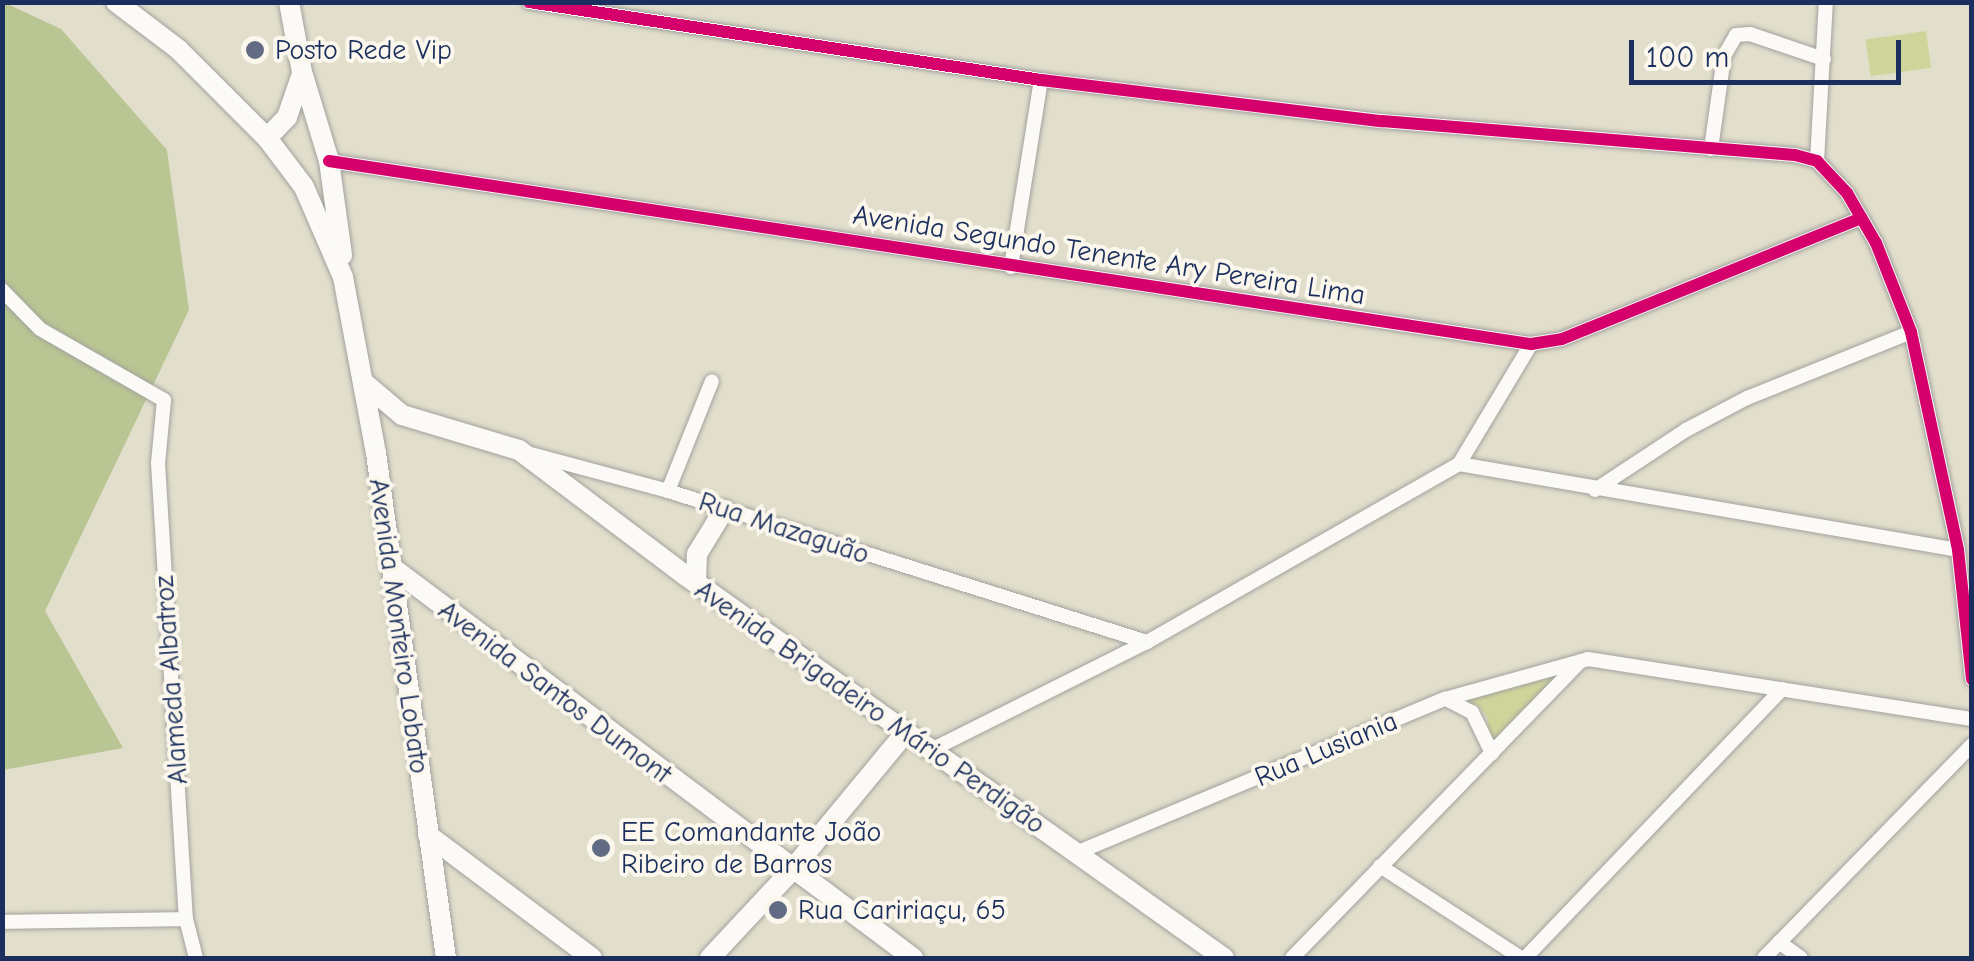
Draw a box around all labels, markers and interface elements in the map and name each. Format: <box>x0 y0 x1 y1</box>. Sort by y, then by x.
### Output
scale bar <box>1634 20 1906 82</box>
place label: Posto Rede Vip <box>275 33 452 67</box>
marker: Posto Rede Vip <box>244 39 266 61</box>
text: 100 m <box>1646 40 1729 75</box>
street label: Avenida Segundo Tenente Ary Pereira Lima <box>851 198 1367 312</box>
street label: Avenida Monteiro Lobato <box>362 476 436 776</box>
street label: Rua Mazaguão <box>695 485 873 571</box>
street label: Avenida Brigadeiro Mário Perdigão <box>688 573 1052 841</box>
street label: Alameda Albatroz <box>147 574 195 786</box>
street label: Avenida Santos Dumont <box>432 593 678 791</box>
street label: Rua Lusiania <box>1250 704 1402 794</box>
place label: EE Comandante João Ribeiro de Barros <box>621 815 881 881</box>
marker: EE Comandante João Ribeiro de Barros <box>590 837 612 859</box>
place label: Rua Caririaçu, 65 <box>798 893 1006 927</box>
marker: Rua Caririaçu, 65 <box>767 899 789 921</box>

